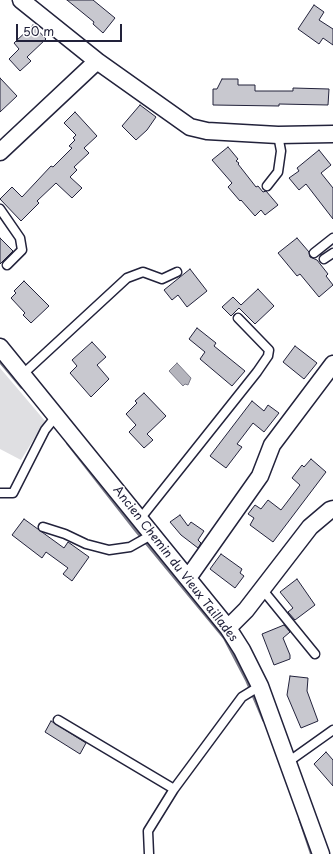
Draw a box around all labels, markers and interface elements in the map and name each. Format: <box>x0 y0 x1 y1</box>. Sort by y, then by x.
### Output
scale bar <box>18 16 124 42</box>
text: 50 m <box>23 22 54 40</box>
street label: Ancien Chemin du Vieux Taillades <box>110 483 240 645</box>

